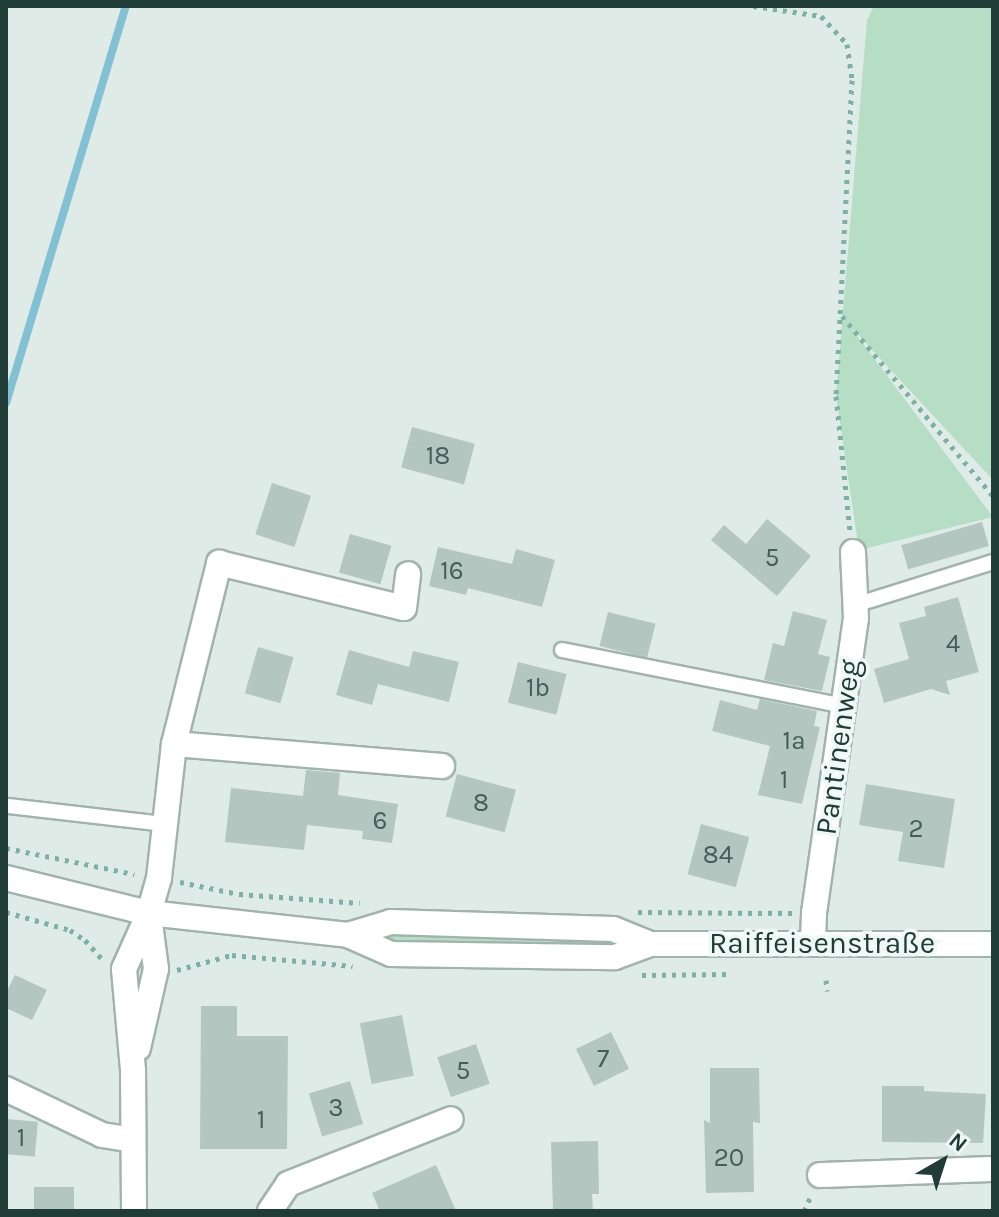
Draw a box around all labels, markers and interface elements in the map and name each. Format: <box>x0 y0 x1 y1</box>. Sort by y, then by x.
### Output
house number: 18 <box>426 440 450 472</box>
house number: 5 <box>765 542 779 574</box>
house number: 16 <box>440 555 464 587</box>
house number: 4 <box>946 628 960 660</box>
street label: Pantinenweg <box>808 657 868 837</box>
house number: 1b <box>526 672 550 704</box>
house number: 1a <box>783 725 805 757</box>
house number: 1 <box>780 764 788 796</box>
house number: 8 <box>473 787 489 819</box>
house number: 6 <box>373 805 387 837</box>
house number: 2 <box>908 813 924 845</box>
house number: 84 <box>703 839 733 871</box>
street label: Raiffeisenstraße <box>709 925 935 961</box>
house number: 7 <box>597 1043 609 1075</box>
house number: 5 <box>456 1055 470 1087</box>
house number: 3 <box>328 1092 344 1124</box>
house number: 1 <box>257 1104 265 1136</box>
north arrow <box>903 1121 983 1201</box>
house number: 1 <box>17 1122 25 1154</box>
text: N <box>944 1127 972 1157</box>
house number: 20 <box>714 1142 744 1174</box>

